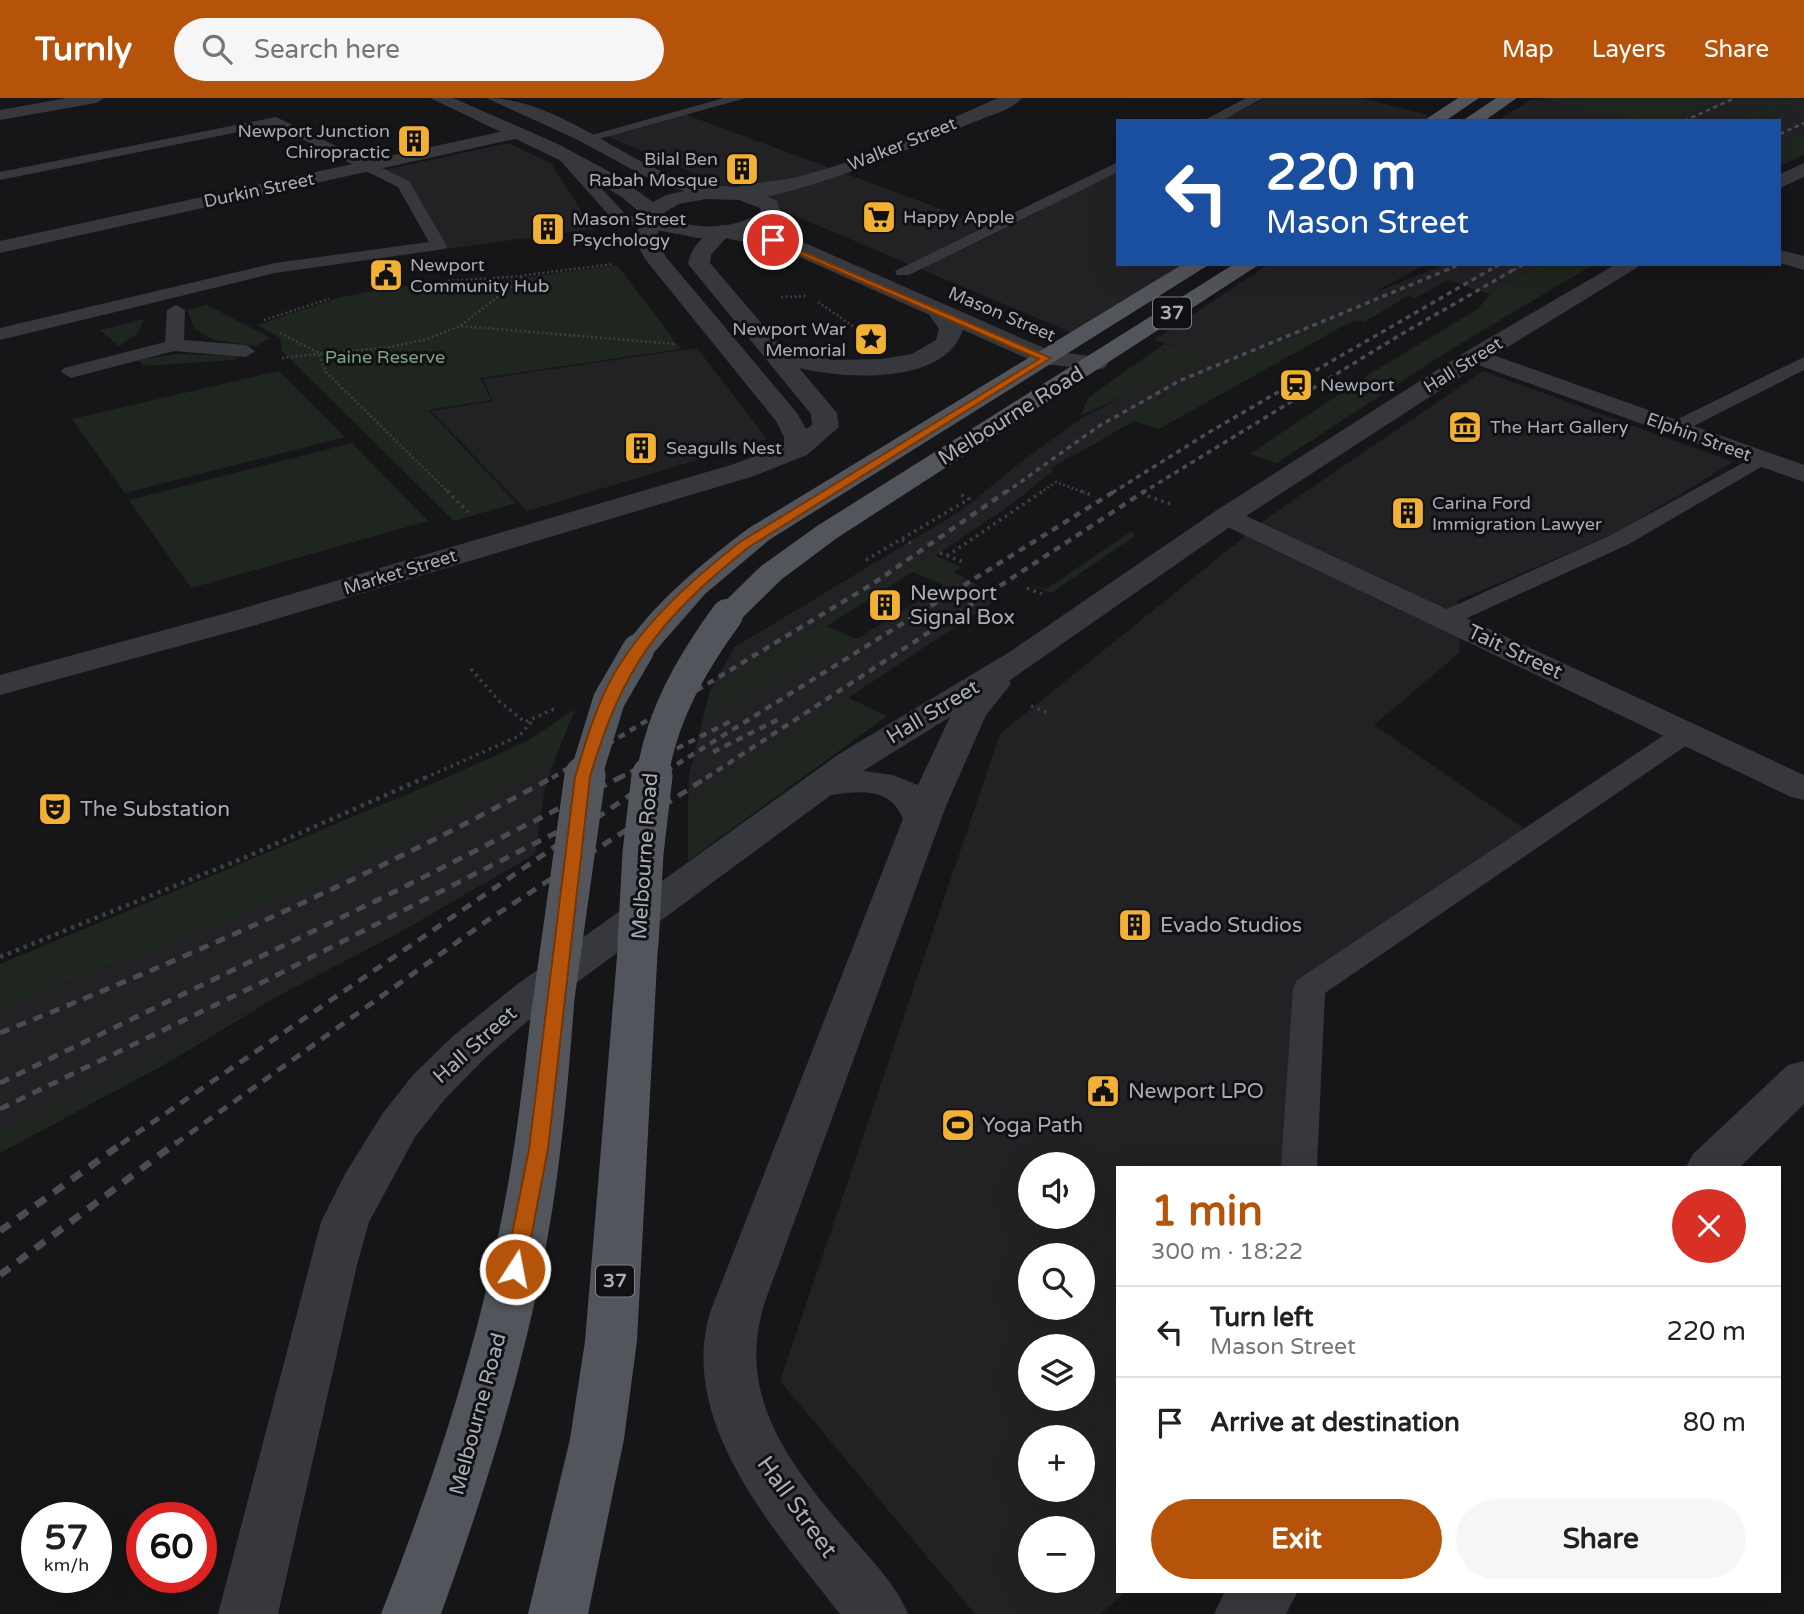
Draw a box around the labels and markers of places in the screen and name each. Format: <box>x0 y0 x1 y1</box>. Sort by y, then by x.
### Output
place label: Newport Junction Chiropractic <box>238 120 390 163</box>
building icon: Newport Junction Chiropractic <box>395 122 433 160</box>
place label: Bilal Ben Rabah Mosque <box>589 148 718 191</box>
building icon: Bilal Ben Rabah Mosque <box>723 150 761 188</box>
supermarket icon: Happy Apple <box>860 198 898 236</box>
place label: Happy Apple <box>903 206 1014 228</box>
place label: Mason Street Psychology <box>572 208 686 251</box>
building icon: Mason Street Psychology <box>529 210 567 248</box>
pin <box>743 210 803 270</box>
place label: Newport Community Hub <box>410 254 549 297</box>
public building icon: Newport Community Hub <box>367 256 405 294</box>
place label: Newport War Memorial <box>732 318 846 361</box>
place icon: Newport War Memorial <box>852 320 890 358</box>
station icon: Newport <box>1277 366 1315 404</box>
place label: Newport <box>1320 374 1395 396</box>
museum icon: The Hart Gallery <box>1446 408 1484 446</box>
place label: The Hart Gallery <box>1490 416 1629 438</box>
building icon: Seagulls Nest <box>622 429 660 467</box>
place label: Seagulls Nest <box>666 437 782 459</box>
place label: Carina Ford Immigration Lawyer <box>1432 492 1602 535</box>
building icon: Carina Ford Immigration Lawyer <box>1389 494 1427 532</box>
place label: Newport Signal Box <box>910 581 1015 630</box>
building icon: Newport Signal Box <box>866 586 904 624</box>
theatre icon: The Substation <box>36 790 74 828</box>
place label: The Substation <box>80 797 230 822</box>
building icon: Evado Studios <box>1116 906 1154 944</box>
place label: Evado Studios <box>1160 913 1302 938</box>
public building icon: Newport LPO <box>1084 1072 1122 1110</box>
place label: Newport LPO <box>1128 1079 1264 1104</box>
sports icon: Yoga Path <box>939 1106 977 1144</box>
place label: Yoga Path <box>982 1113 1083 1138</box>

